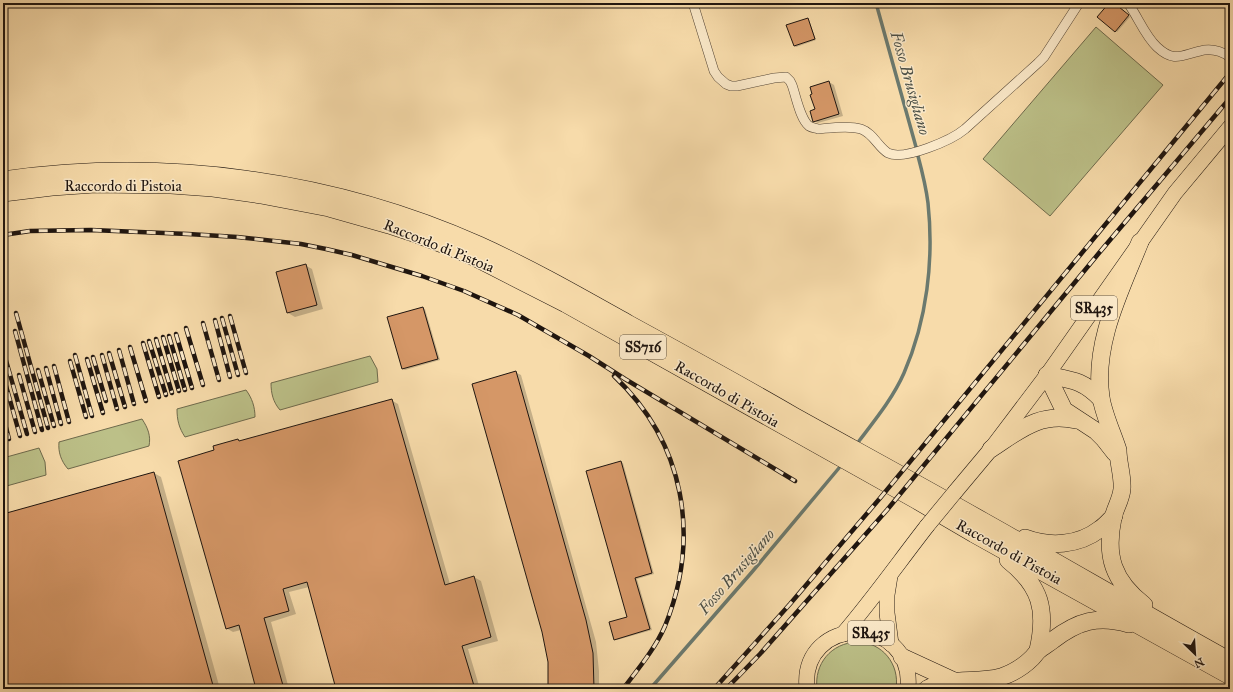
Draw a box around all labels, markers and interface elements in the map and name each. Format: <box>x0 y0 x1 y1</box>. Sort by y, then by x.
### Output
water label: Fosso Brusigliano <box>886 28 934 137</box>
street label: Raccordo di Pistoia <box>64 177 182 195</box>
street label: Raccordo di Pistoia <box>381 216 498 277</box>
road number: SR435 <box>1071 296 1117 320</box>
road number: SS716 <box>620 335 666 359</box>
street label: Raccordo di Pistoia <box>672 357 783 432</box>
street label: Raccordo di Pistoia <box>953 516 1065 589</box>
water label: Fosso Brusigliano <box>694 525 779 619</box>
road number: SR435 <box>848 621 894 645</box>
north arrow <box>1175 634 1215 674</box>
text: N <box>1191 655 1206 671</box>

